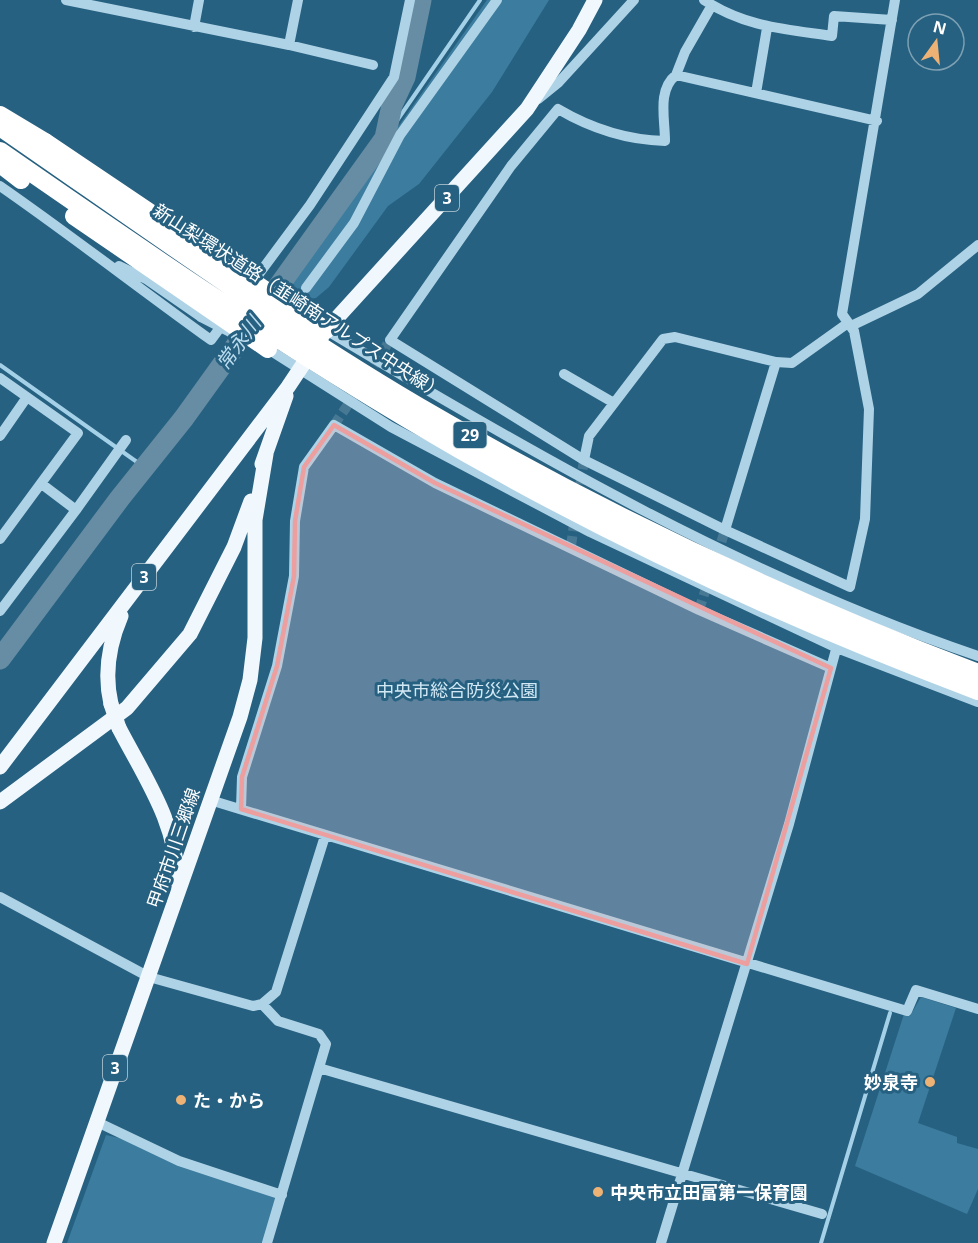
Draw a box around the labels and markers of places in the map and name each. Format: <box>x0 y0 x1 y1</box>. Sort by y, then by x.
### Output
place label: 妙泉寺 <box>864 1070 918 1094</box>
marker: 妙泉寺 <box>923 1075 937 1089</box>
place label: た・から <box>193 1088 265 1112</box>
marker: た・から <box>174 1093 188 1107</box>
place label: 中央市立田富第一保育園 <box>610 1180 808 1204</box>
marker: 中央市立田富第一保育園 <box>591 1185 605 1199</box>

